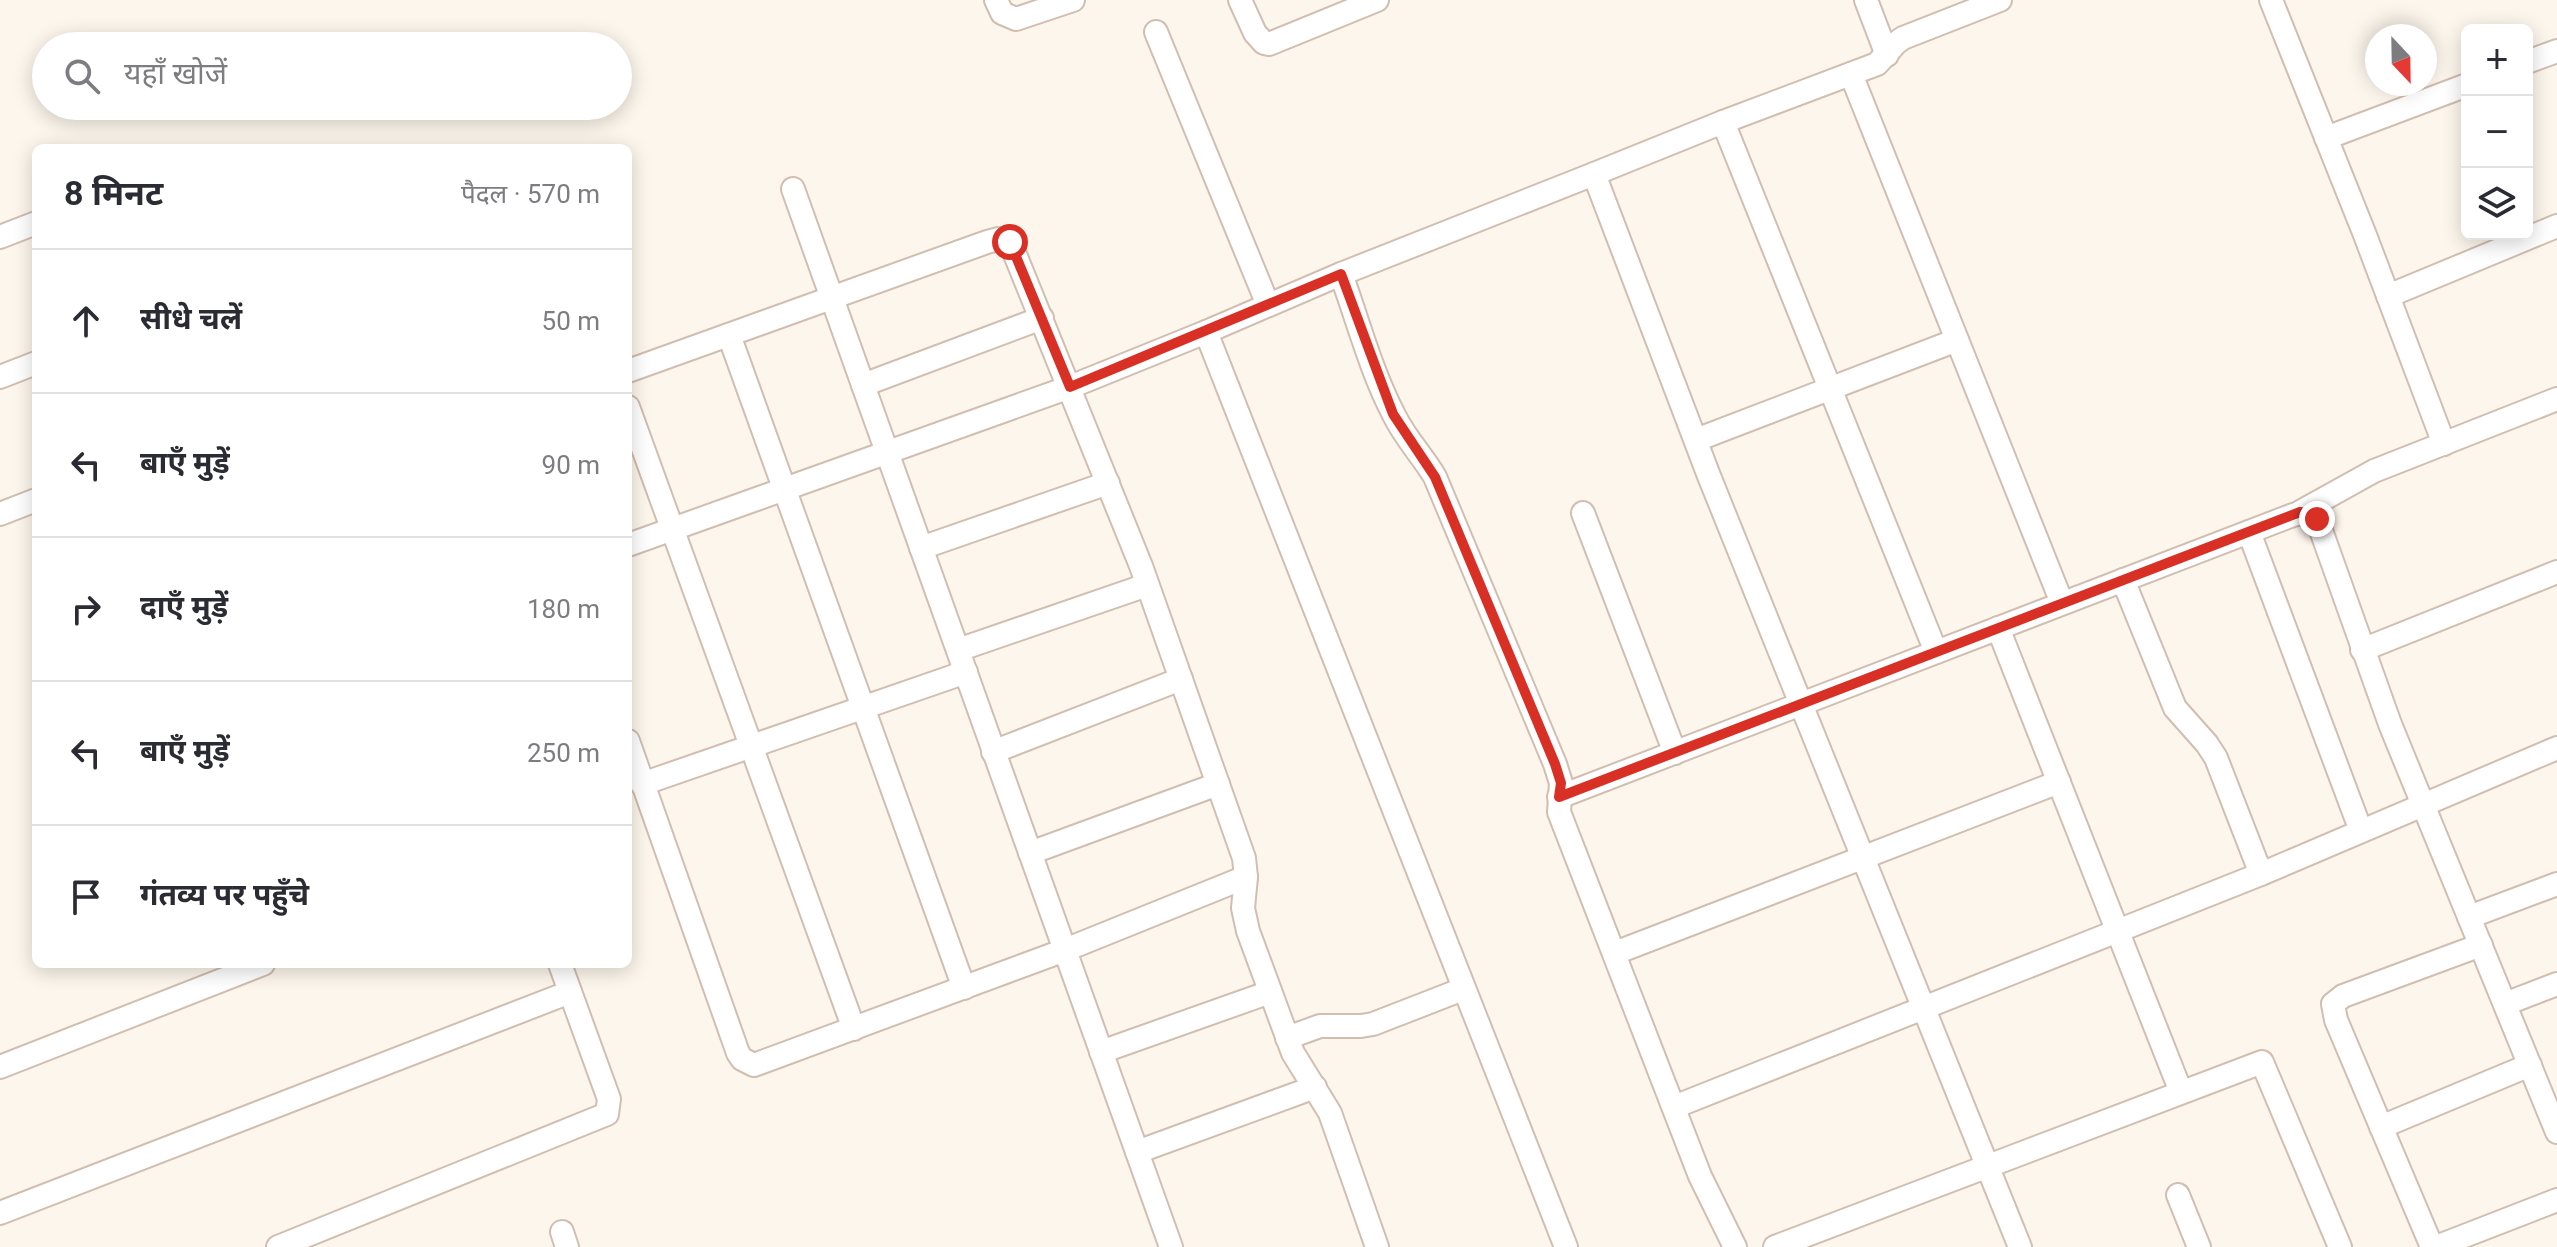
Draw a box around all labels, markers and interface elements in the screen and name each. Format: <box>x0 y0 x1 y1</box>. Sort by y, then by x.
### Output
north arrow <box>2365 24 2437 96</box>
map controls <box>2461 24 2533 240</box>
button: + <box>2461 24 2533 96</box>
search box <box>32 32 632 120</box>
icon: search <box>60 54 104 98</box>
text: यहाँ खोजें <box>124 56 227 91</box>
button: − <box>2461 96 2533 168</box>
button: layers <box>2461 168 2533 240</box>
text: 8 मिनट <box>64 173 163 213</box>
text: पैदल · 570 m <box>461 179 600 209</box>
route start <box>992 224 1028 260</box>
icon: ahead <box>64 299 108 343</box>
text: सीधे चलें <box>140 301 242 336</box>
text: 50 m <box>542 306 600 336</box>
icon: left <box>64 443 108 487</box>
text: बाएँ मुड़ें <box>140 445 230 480</box>
text: 90 m <box>542 450 600 480</box>
route end <box>2299 501 2335 537</box>
icon: right <box>64 587 108 631</box>
text: दाएँ मुड़ें <box>140 589 228 624</box>
text: 180 m <box>527 594 600 624</box>
icon: left <box>64 731 108 775</box>
text: बाएँ मुड़ें <box>140 733 230 768</box>
text: 250 m <box>527 738 600 768</box>
icon: arrive <box>64 875 108 919</box>
text: गंतव्य पर पहुँचे <box>140 877 309 912</box>

